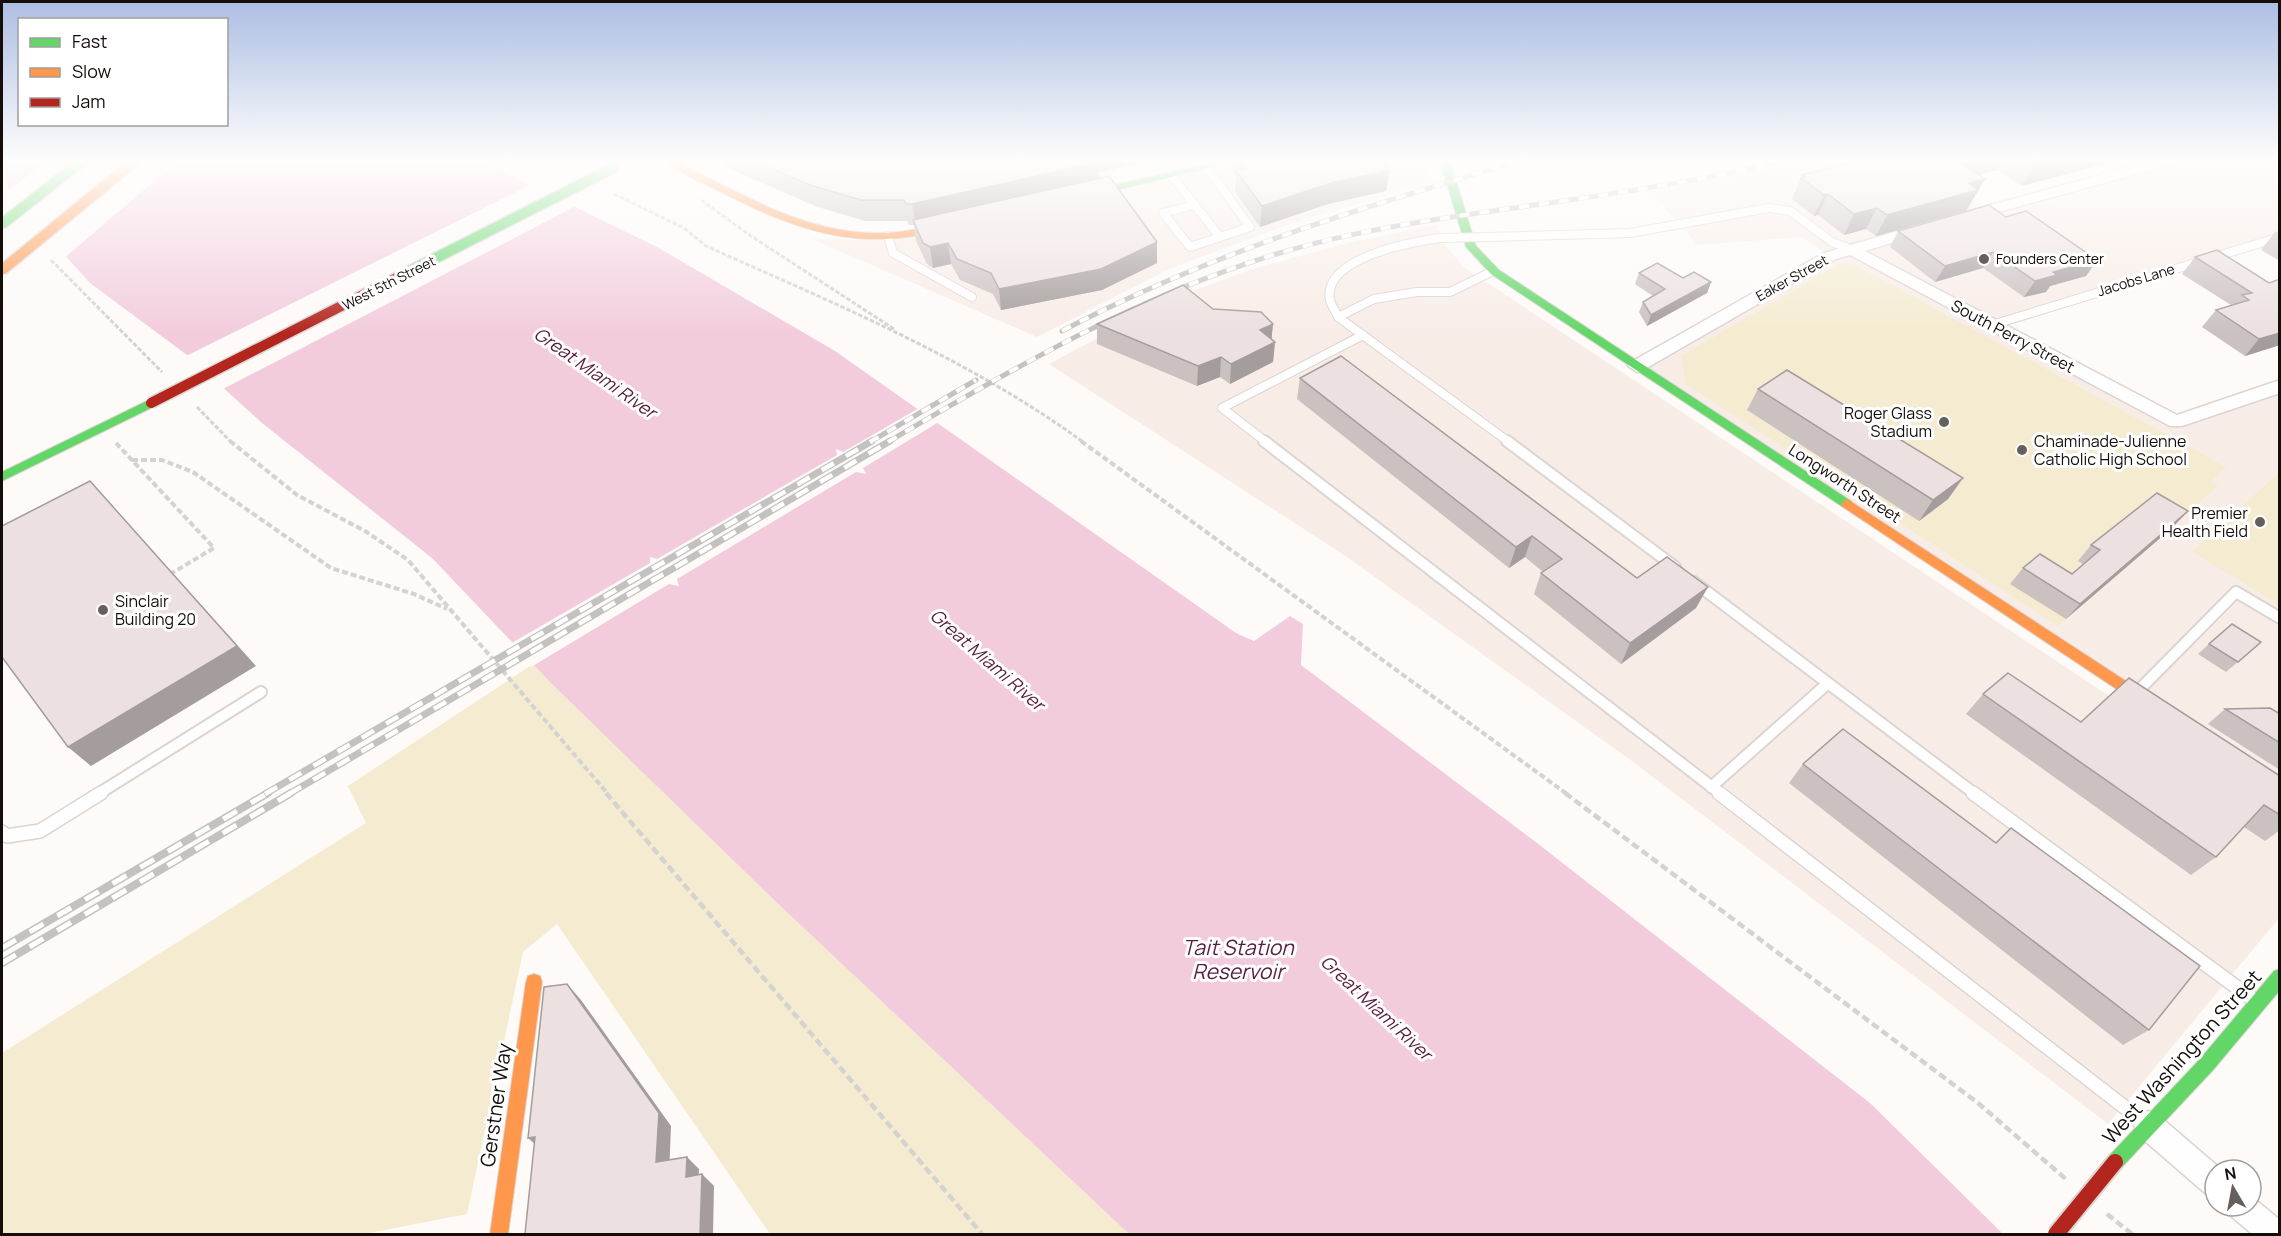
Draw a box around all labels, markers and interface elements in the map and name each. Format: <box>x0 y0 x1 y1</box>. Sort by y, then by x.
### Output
legend <box>18 18 228 126</box>
text: Fast <box>72 29 107 53</box>
text: Slow <box>72 59 112 83</box>
text: Jam <box>72 89 106 113</box>
place label: Founders Center <box>1996 249 2104 268</box>
street label: Eaker Street <box>1752 250 1832 305</box>
street label: West 5th Street <box>339 251 439 314</box>
marker: Founders Center <box>1977 252 1991 266</box>
street label: Jacobs Lane <box>2095 259 2177 300</box>
street label: South Perry Street <box>1947 294 2079 378</box>
water label: Great Miami River <box>530 321 663 425</box>
place label: Roger Glass Stadium <box>1844 402 1932 442</box>
marker: Roger Glass Stadium <box>1937 415 1951 429</box>
place label: Chaminade-Julienne Catholic High School <box>2034 430 2187 470</box>
street label: Longworth Street <box>1785 438 1905 528</box>
marker: Chaminade-Julienne Catholic High School <box>2015 443 2029 457</box>
place label: Premier Health Field <box>2162 502 2248 542</box>
marker: Premier Health Field <box>2253 515 2267 529</box>
place label: Sinclair Building 20 <box>115 590 196 630</box>
marker: Sinclair Building 20 <box>96 603 110 617</box>
water label: Great Miami River <box>925 603 1052 717</box>
water label: Tait Station Reservoir <box>1182 933 1295 985</box>
water label: Great Miami River <box>1316 949 1439 1067</box>
street label: West Washington Street <box>2096 964 2267 1149</box>
street label: Gerstner Way <box>473 1041 518 1169</box>
north arrow <box>2203 1158 2263 1218</box>
text: N <box>2223 1161 2238 1185</box>

